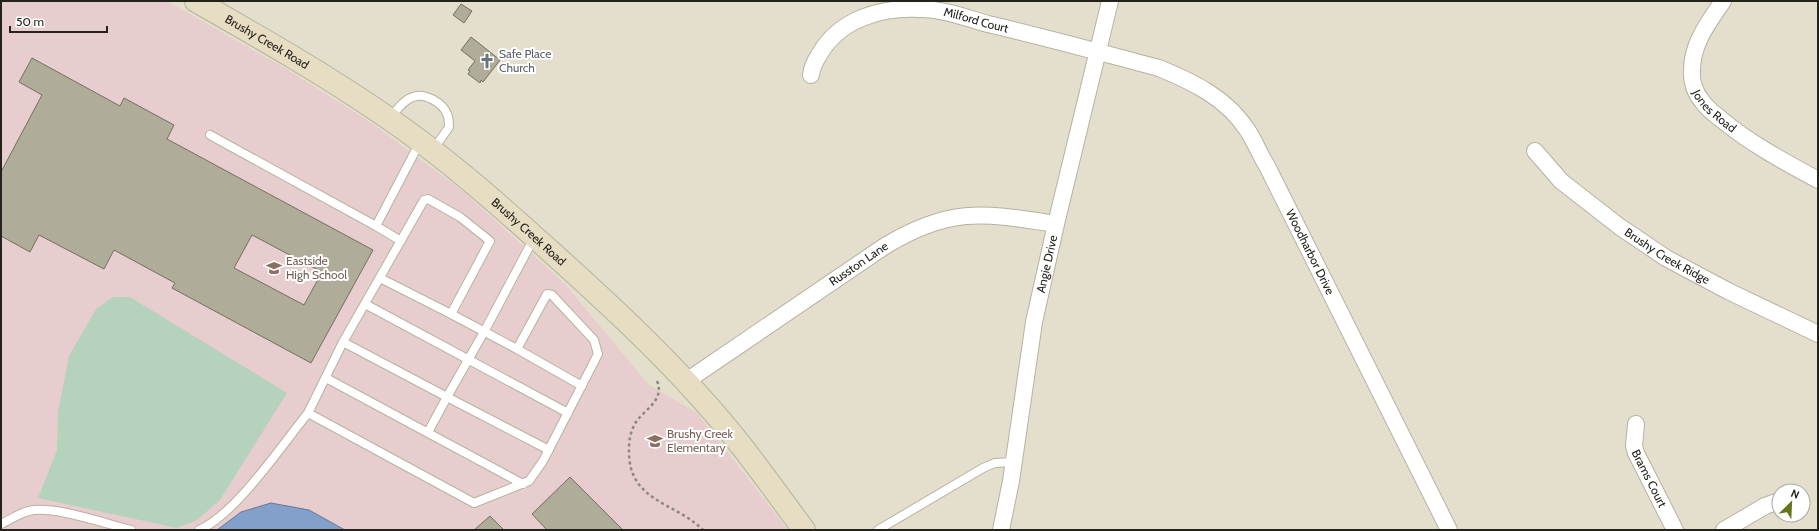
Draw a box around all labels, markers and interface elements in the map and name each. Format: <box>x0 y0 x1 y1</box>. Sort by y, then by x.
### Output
street label: Milford Court <box>942 4 1010 36</box>
scale bar <box>10 8 107 34</box>
street label: Brushy Creek Road <box>223 11 312 72</box>
text: 50 m <box>16 14 44 29</box>
place label: Safe Place Church <box>499 46 551 75</box>
church icon: Safe Place Church <box>478 52 496 70</box>
street label: Jones Road <box>1689 86 1739 136</box>
street label: Brushy Creek Road <box>489 194 569 269</box>
street label: Woodharbor Drive <box>1283 207 1338 297</box>
street label: Brushy Creek Ridge <box>1622 224 1713 287</box>
street label: Angie Drive <box>1033 234 1060 294</box>
street label: Russton Lane <box>826 238 891 289</box>
place label: Eastside High School <box>286 253 347 282</box>
school or university icon: Eastside High School <box>265 259 283 277</box>
place label: Brushy Creek Elementary <box>667 426 733 455</box>
school or university icon: Brushy Creek Elementary <box>646 432 664 450</box>
street label: Brams Court <box>1629 447 1670 510</box>
north arrow <box>1771 483 1811 523</box>
text: N <box>1789 486 1801 502</box>

